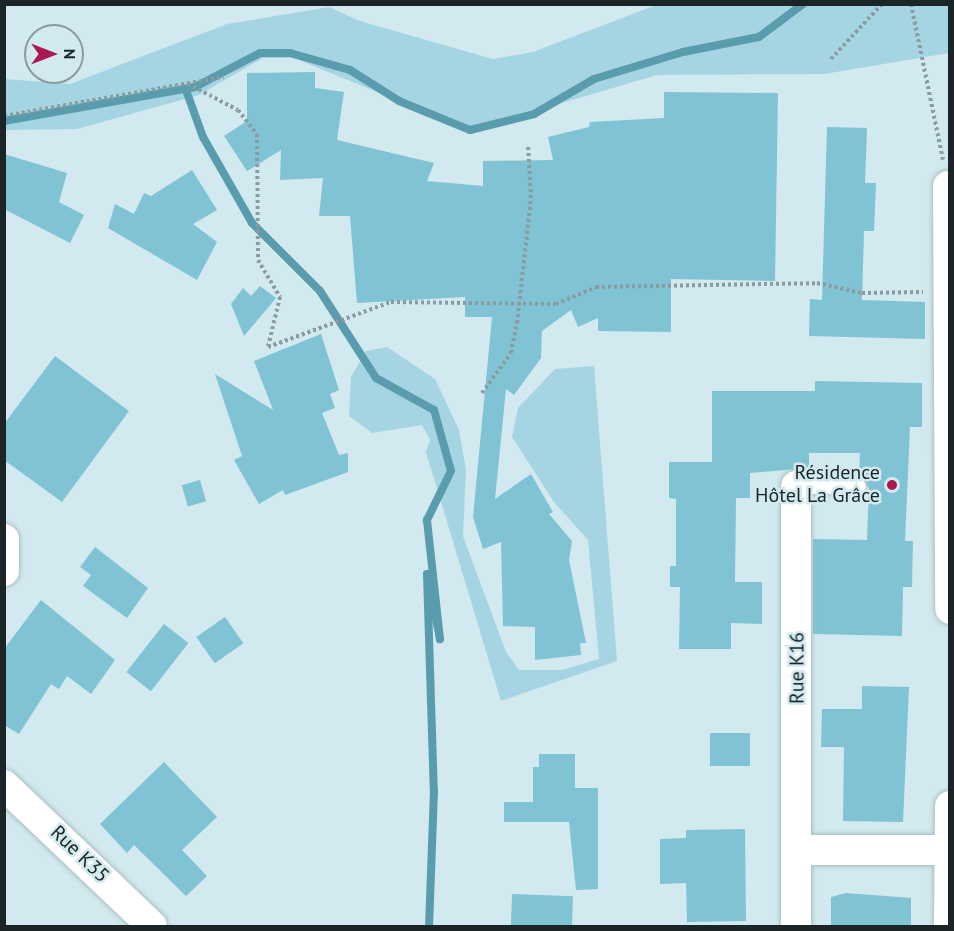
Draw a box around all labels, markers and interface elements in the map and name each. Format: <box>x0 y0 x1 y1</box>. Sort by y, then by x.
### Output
north arrow <box>24 24 84 84</box>
text: N <box>60 49 80 59</box>
place label: Résidence Hôtel La Grâce <box>755 461 880 508</box>
marker: Résidence Hôtel La Grâce <box>885 478 899 492</box>
street label: Rue K16 <box>785 632 809 704</box>
street label: Rue K35 <box>46 820 114 888</box>

